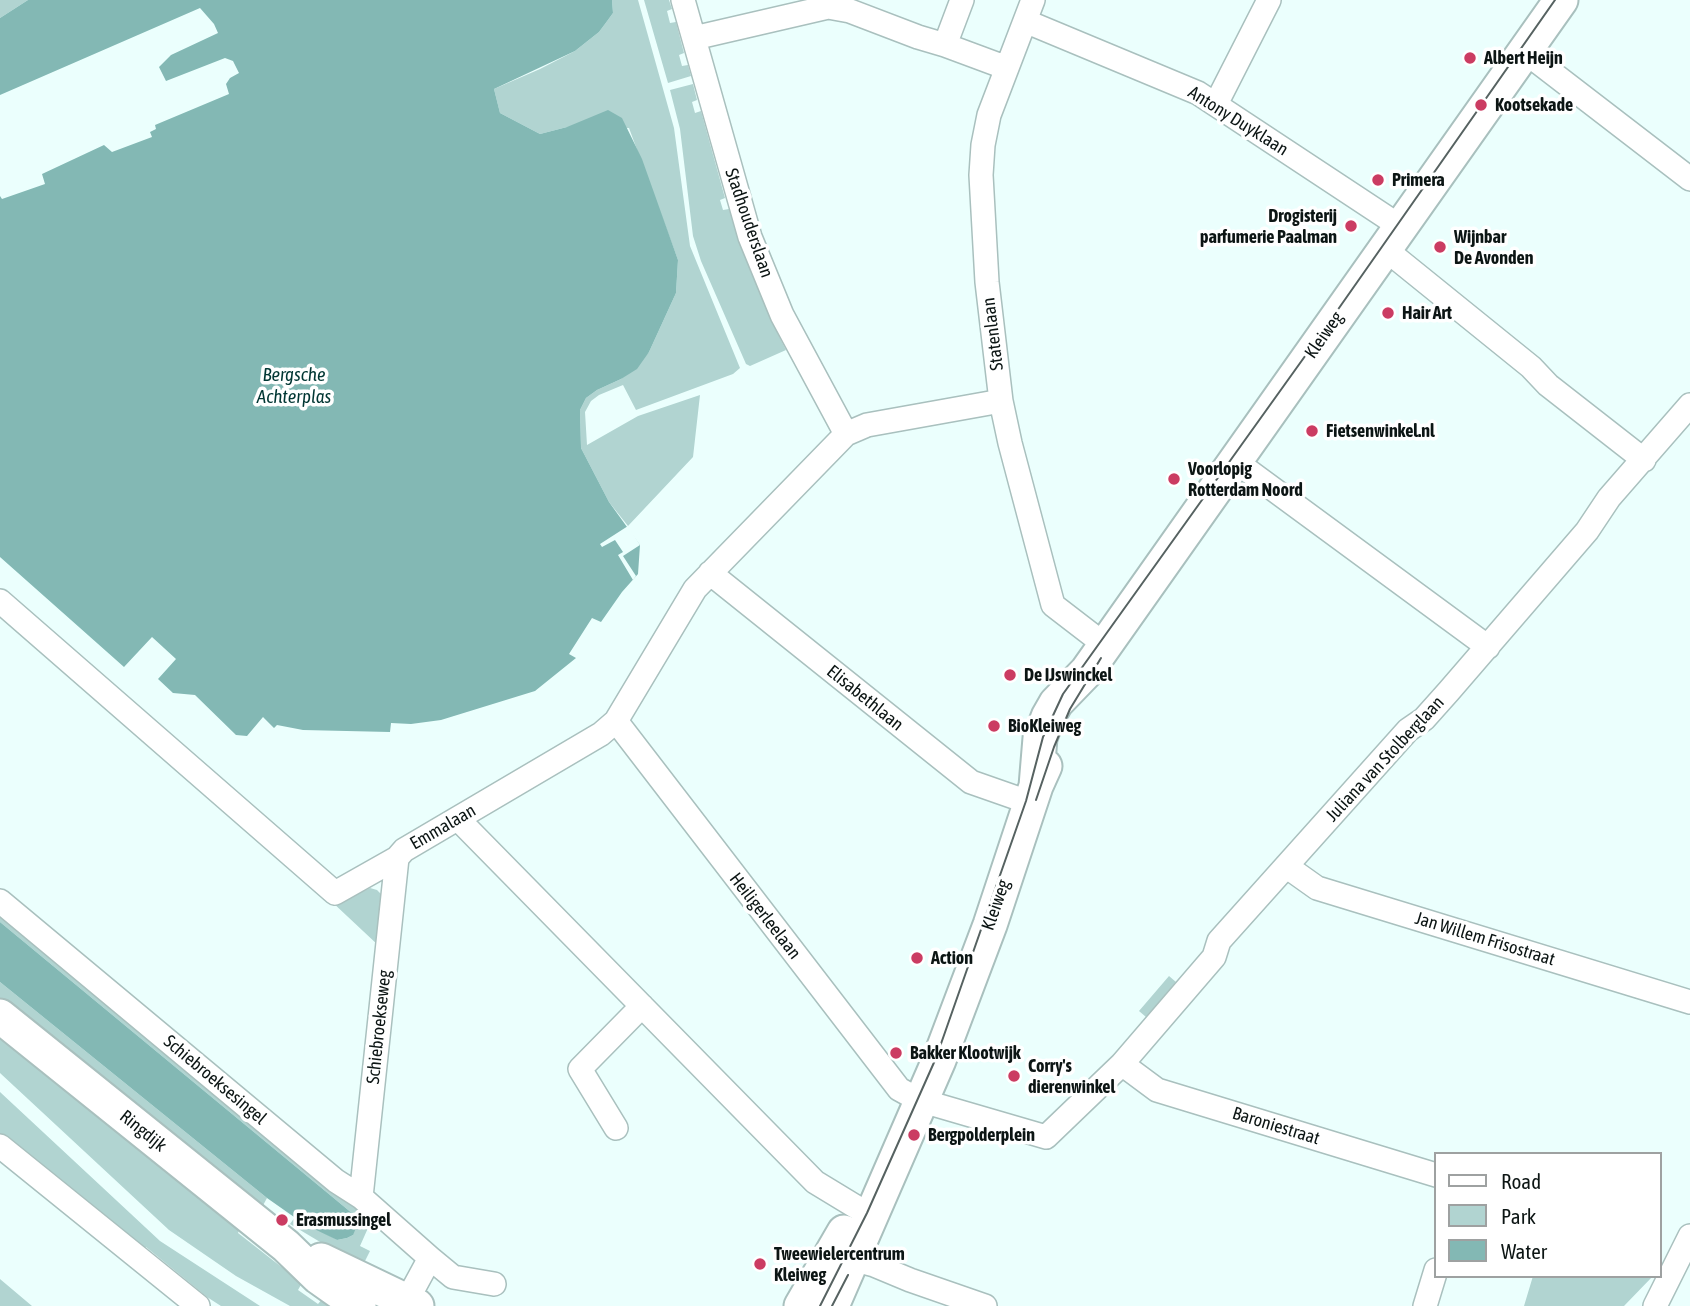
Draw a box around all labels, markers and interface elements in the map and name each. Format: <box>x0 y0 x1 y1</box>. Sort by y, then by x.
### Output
place label: Albert Heijn <box>1484 47 1563 69</box>
marker: Albert Heijn <box>1462 50 1478 66</box>
street label: Antony Duyklaan <box>1184 82 1292 160</box>
place label: Kootsekade <box>1495 94 1573 116</box>
marker: Kootsekade <box>1473 97 1489 113</box>
street label: Stadhouderslaan <box>720 166 778 280</box>
place label: Primera <box>1392 169 1445 191</box>
marker: Primera <box>1370 172 1386 188</box>
place label: Drogisterij parfumerie Paalman <box>1200 205 1337 248</box>
marker: Drogisterij parfumerie Paalman <box>1343 218 1359 234</box>
place label: Wijnbar De Avonden <box>1454 226 1533 268</box>
marker: Wijnbar De Avonden <box>1432 239 1448 255</box>
street label: Statenlaan <box>978 296 1008 372</box>
place label: Hair Art <box>1402 302 1452 324</box>
marker: Hair Art <box>1380 305 1396 321</box>
street label: Kleiweg <box>1300 307 1348 363</box>
water label: Bergsche Achterplas <box>257 364 331 408</box>
place label: Fietsenwinkel.nl <box>1326 420 1435 442</box>
marker: Fietsenwinkel.nl <box>1304 423 1320 439</box>
place label: Voorlopig Rotterdam Noord <box>1188 458 1303 500</box>
marker: Voorlopig Rotterdam Noord <box>1166 471 1182 487</box>
street label: Elisabethlaan <box>822 661 908 735</box>
place label: De IJswinckel <box>1024 664 1112 686</box>
marker: De IJswinckel <box>1002 667 1018 683</box>
street label: Juliana van Stolberglaan <box>1321 692 1449 826</box>
place label: BioKleiweg <box>1008 715 1081 737</box>
marker: BioKleiweg <box>986 718 1002 734</box>
street label: Emmalaan <box>406 800 480 854</box>
street label: Heiligerleelaan <box>725 869 805 963</box>
street label: Kleiweg <box>977 877 1015 933</box>
street label: Jan Willem Frisostraat <box>1412 907 1558 971</box>
place label: Action <box>931 947 973 969</box>
marker: Action <box>909 950 925 966</box>
street label: Schiebroekseweg <box>362 969 396 1085</box>
street label: Schiebroeksesingel <box>159 1031 271 1129</box>
place label: Bakker Klootwijk <box>910 1042 1021 1064</box>
marker: Bakker Klootwijk <box>888 1045 904 1061</box>
place label: Corry's dierenwinkel <box>1028 1055 1115 1098</box>
marker: Corry's dierenwinkel <box>1006 1068 1022 1084</box>
street label: Baroniestraat <box>1230 1102 1322 1150</box>
street label: Ringdijk <box>115 1106 171 1156</box>
place label: Bergpolderplein <box>928 1124 1035 1146</box>
marker: Bergpolderplein <box>906 1127 922 1143</box>
legend <box>1434 1152 1662 1278</box>
text: Road <box>1501 1169 1541 1193</box>
text: Park <box>1501 1204 1536 1228</box>
place label: Erasmussingel <box>296 1209 391 1231</box>
marker: Erasmussingel <box>274 1212 290 1228</box>
text: Water <box>1501 1239 1547 1263</box>
place label: Tweewielercentrum Kleiweg <box>774 1243 905 1286</box>
marker: Tweewielercentrum Kleiweg <box>752 1256 768 1272</box>

